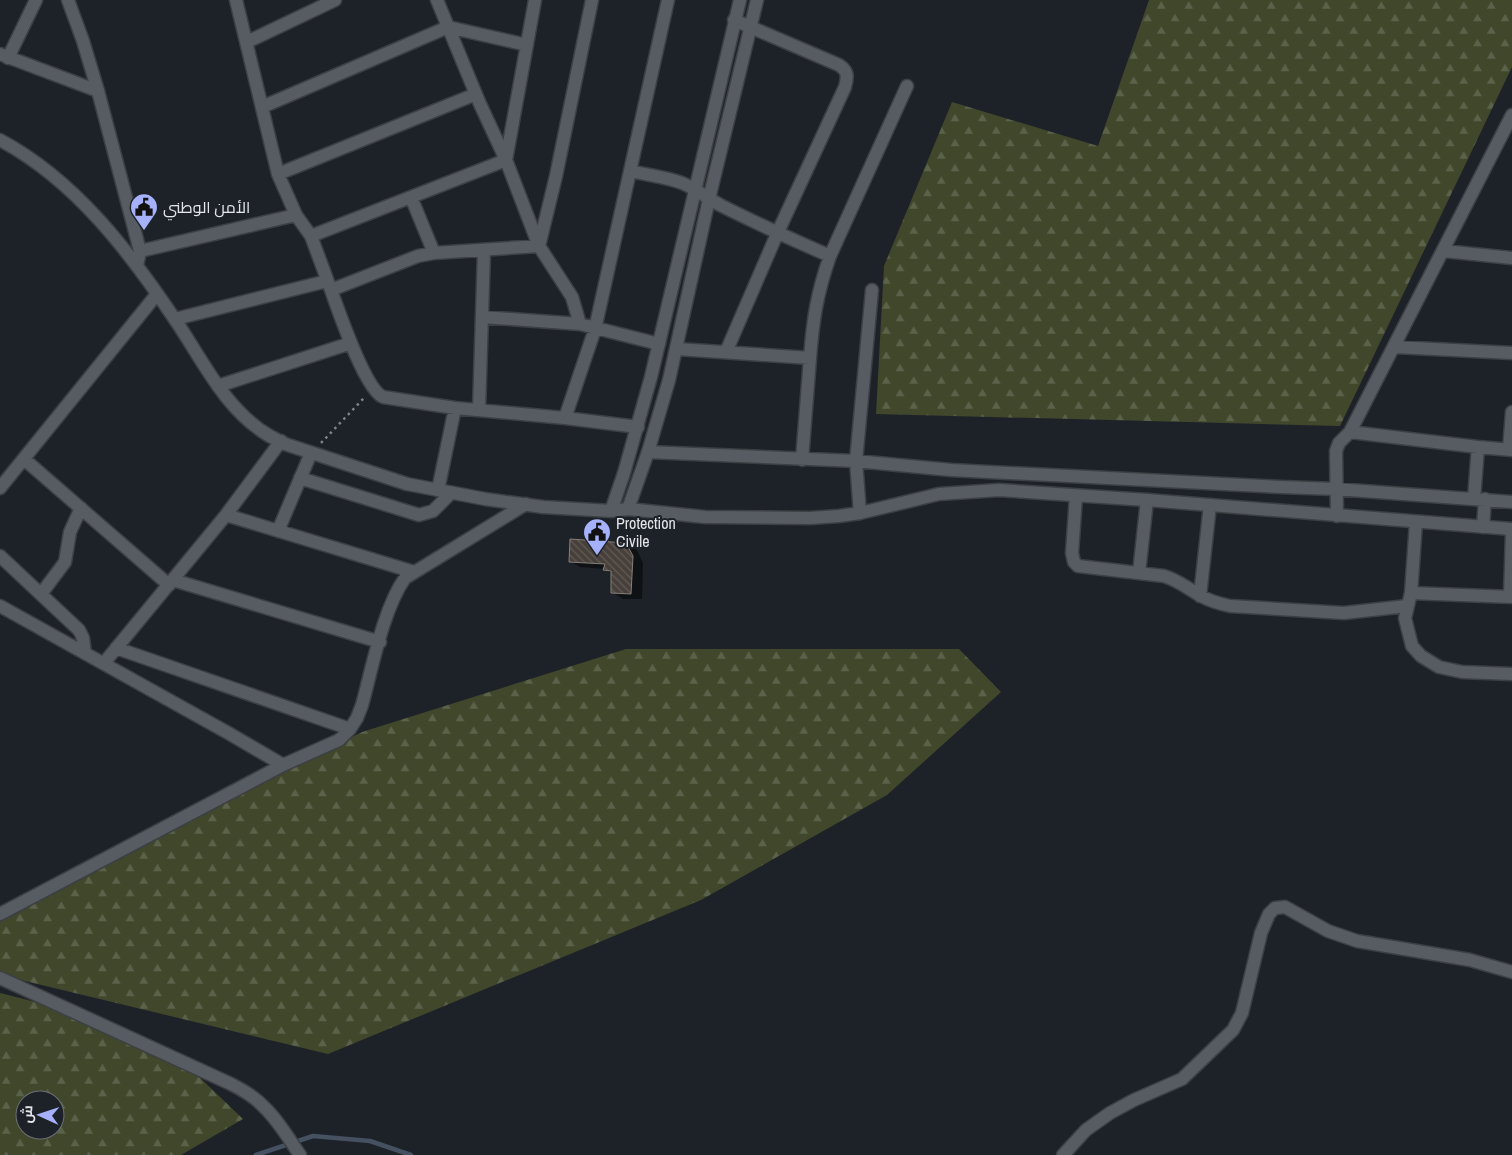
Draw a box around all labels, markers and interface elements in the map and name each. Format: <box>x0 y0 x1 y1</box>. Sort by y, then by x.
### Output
public building icon: الأمن الوطني <box>129 192 159 231</box>
place label: الأمن الوطني <box>163 196 250 221</box>
place label: Protection Civile <box>616 512 676 552</box>
public building icon: Protection Civile <box>582 517 612 556</box>
north arrow <box>15 1090 65 1140</box>
text: ش <box>18 1105 36 1124</box>

